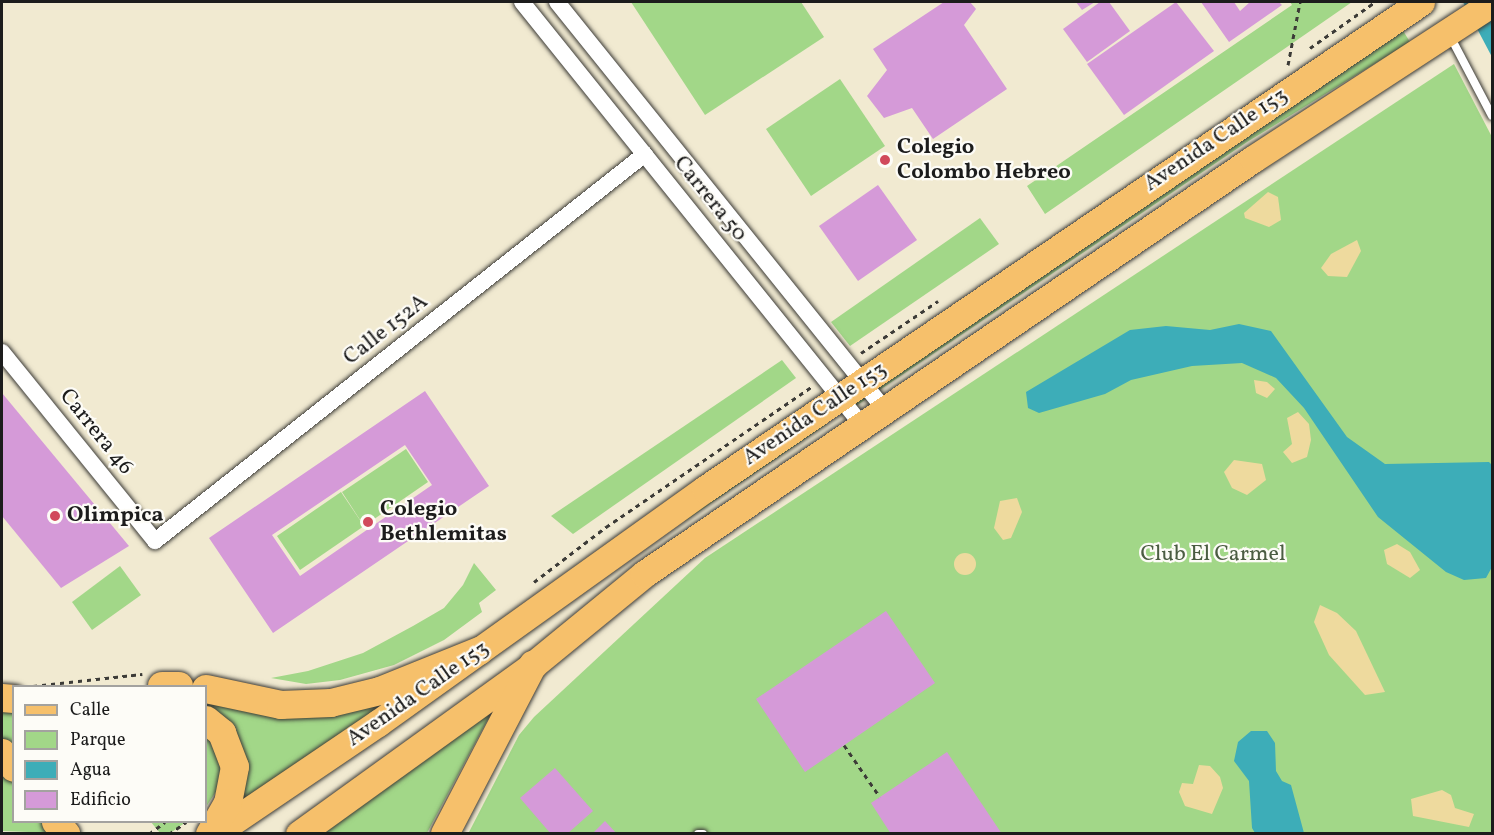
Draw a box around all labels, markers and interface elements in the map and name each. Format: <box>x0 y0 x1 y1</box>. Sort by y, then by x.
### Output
street label: Avenida Calle 153 <box>1139 82 1293 198</box>
place label: Colegio Colombo Hebreo <box>897 134 1071 186</box>
street label: Carrera 50 <box>668 151 752 247</box>
marker: Colegio Colombo Hebreo <box>878 153 892 167</box>
street label: Calle 152A <box>339 289 433 371</box>
street label: Avenida Calle 153 <box>738 356 892 472</box>
street label: Carrera 46 <box>53 384 139 480</box>
place label: Colegio Bethlemitas <box>380 496 507 548</box>
place label: Olimpica <box>67 503 163 529</box>
marker: Olimpica <box>48 509 62 523</box>
marker: Colegio Bethlemitas <box>361 515 375 529</box>
park label: Club El Carmel <box>1140 542 1286 568</box>
street label: Avenida Calle 153 <box>342 635 494 753</box>
legend <box>12 685 207 823</box>
text: Calle <box>70 698 110 723</box>
text: Parque <box>70 728 125 753</box>
text: Agua <box>70 758 111 783</box>
text: Edificio <box>70 788 131 813</box>

